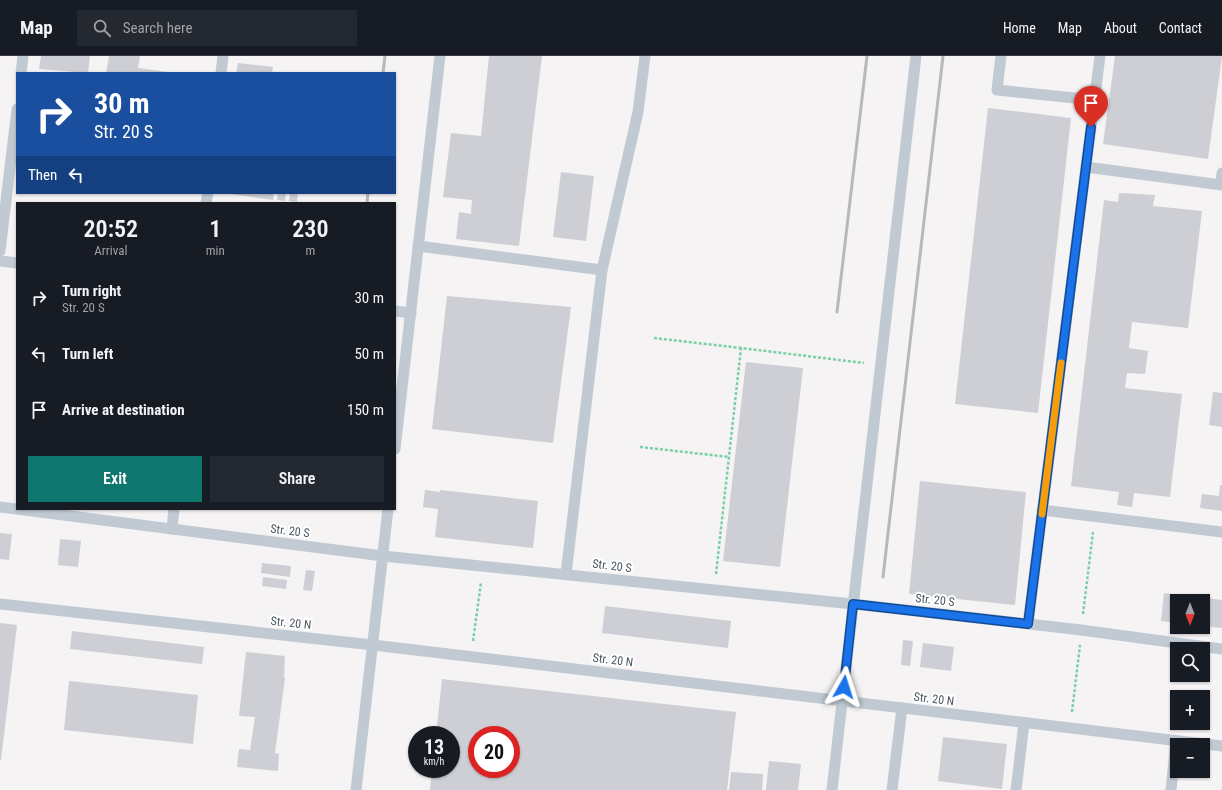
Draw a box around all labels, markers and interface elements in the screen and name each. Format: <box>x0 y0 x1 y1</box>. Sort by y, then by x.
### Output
search box <box>77 10 357 46</box>
text: Map <box>20 16 53 39</box>
icon: search <box>91 17 113 39</box>
text: Search here <box>123 19 193 37</box>
text: Home <box>1003 20 1036 36</box>
text: Map <box>1058 20 1082 36</box>
text: About <box>1104 20 1137 36</box>
text: Contact <box>1159 20 1202 36</box>
pin <box>1074 86 1108 127</box>
text: 30 m <box>94 87 150 120</box>
icon: right <box>28 88 80 140</box>
icon: arrive <box>1080 92 1102 114</box>
text: Str. 20 S <box>94 121 153 142</box>
icon: left <box>65 164 87 186</box>
text: Then <box>28 166 57 184</box>
text: 20:52 <box>84 215 138 243</box>
text: 1 <box>209 215 221 243</box>
text: 230 <box>292 215 328 243</box>
text: Arrival <box>94 243 127 258</box>
text: min <box>206 243 225 258</box>
text: m <box>305 243 315 258</box>
text: Turn right <box>62 282 121 300</box>
icon: right <box>28 287 50 309</box>
text: 30 m <box>354 289 384 307</box>
text: Str. 20 S <box>62 300 105 315</box>
icon: left <box>28 343 50 365</box>
text: Turn left <box>62 345 113 363</box>
text: 50 m <box>354 345 384 363</box>
icon: arrive <box>28 399 50 421</box>
text: Arrive at destination <box>62 401 185 419</box>
text: 150 m <box>347 401 384 419</box>
button: Exit <box>28 456 202 502</box>
button: Share <box>210 456 384 502</box>
street label: Str. 20 S <box>270 522 310 540</box>
street label: Str. 20 S <box>592 557 632 575</box>
street label: Str. 20 S <box>915 591 955 609</box>
north arrow <box>1170 594 1210 634</box>
map controls <box>1170 594 1210 778</box>
street label: Str. 20 N <box>270 614 312 632</box>
button: search <box>1170 642 1210 682</box>
street label: Str. 20 N <box>592 651 634 669</box>
position arrow <box>823 666 865 708</box>
street label: Str. 20 N <box>913 690 955 708</box>
button: + <box>1170 690 1210 730</box>
speed limit sign: 20 <box>468 726 520 778</box>
text: 13 <box>424 735 444 759</box>
button: − <box>1170 738 1210 778</box>
text: km/h <box>424 756 444 767</box>

